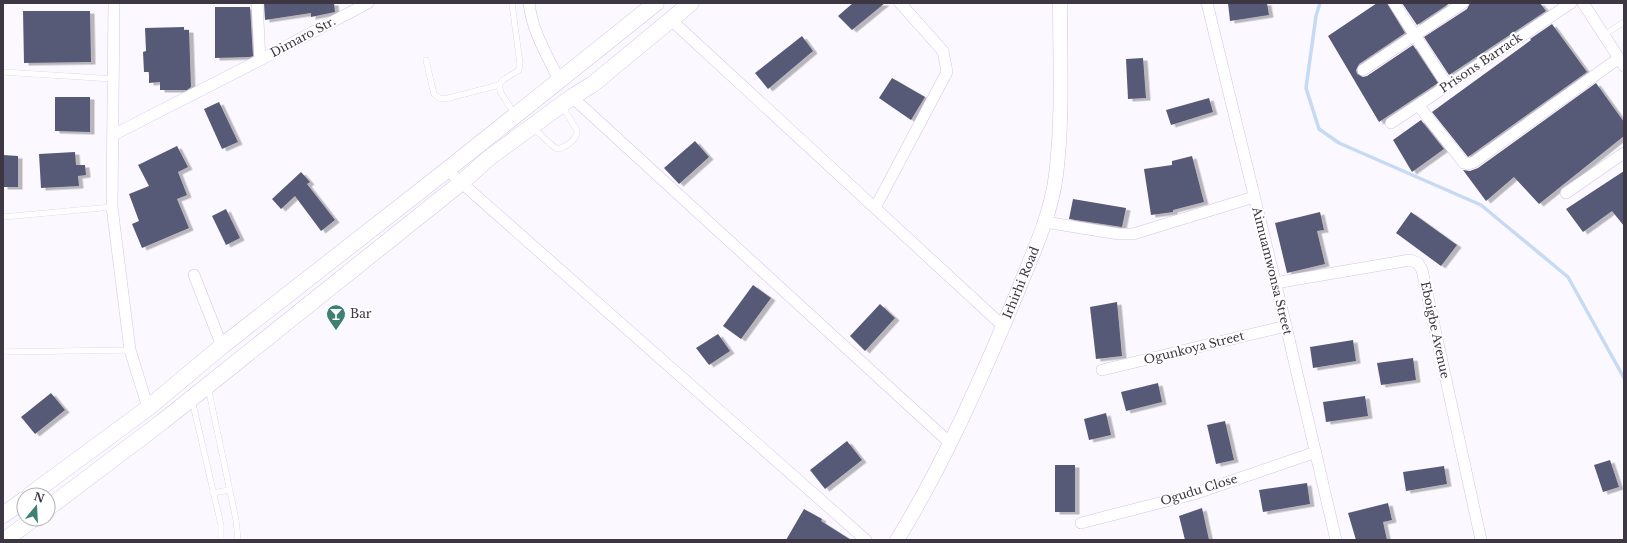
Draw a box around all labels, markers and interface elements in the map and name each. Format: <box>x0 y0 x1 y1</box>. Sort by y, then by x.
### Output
street label: Dimaro Str. <box>268 13 338 60</box>
street label: Prisons Barrack <box>1437 29 1525 96</box>
street label: Aimuamwonsa Street <box>1249 204 1296 337</box>
street label: Irhirhi Road <box>999 244 1042 321</box>
street label: Eboigbe Avenue <box>1418 280 1453 380</box>
bar icon: Bar <box>325 303 347 331</box>
place label: Bar <box>350 306 372 321</box>
street label: Ogunkoya Street <box>1142 328 1246 367</box>
street label: Ogudu Close <box>1159 471 1239 508</box>
north arrow <box>16 487 56 527</box>
text: N <box>32 489 47 506</box>

